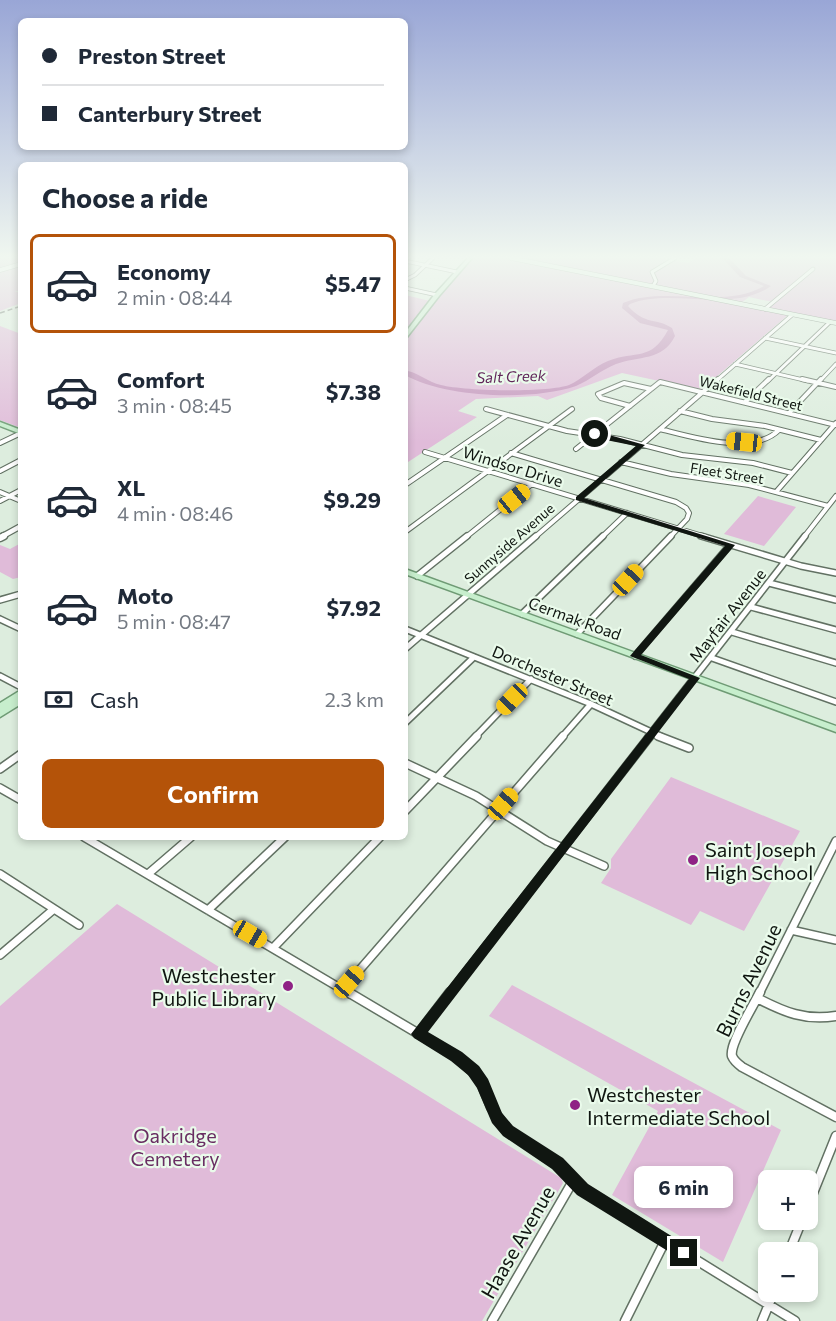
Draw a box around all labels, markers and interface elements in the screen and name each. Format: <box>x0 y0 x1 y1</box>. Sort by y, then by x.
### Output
text: Preston Street <box>78 42 225 69</box>
text: Canterbury Street <box>78 100 262 127</box>
text: Choose a ride <box>42 181 208 214</box>
icon: car <box>45 257 99 311</box>
text: Economy <box>117 258 211 285</box>
text: $5.47 <box>325 270 381 297</box>
text: 2 min · 08:44 <box>117 285 232 309</box>
icon: car <box>45 365 99 419</box>
text: Comfort <box>117 366 205 393</box>
water label: Salt Creek <box>476 366 547 386</box>
street label: Wakefield Street <box>698 372 805 414</box>
text: $7.38 <box>326 378 381 405</box>
text: 3 min · 08:45 <box>117 393 232 417</box>
route start <box>581 420 608 447</box>
car <box>725 431 763 453</box>
street label: Windsor Drive <box>461 442 565 490</box>
street label: Fleet Street <box>689 459 765 487</box>
icon: car <box>45 473 99 527</box>
text: XL <box>117 474 145 501</box>
car <box>494 481 534 517</box>
text: $9.29 <box>323 486 381 513</box>
street label: Sunnyside Avenue <box>460 499 558 587</box>
text: 4 min · 08:46 <box>117 501 233 525</box>
car <box>609 561 647 599</box>
street label: Mayfair Avenue <box>685 565 769 665</box>
icon: car <box>45 581 99 635</box>
text: Moto <box>117 582 173 609</box>
street label: Cermak Road <box>526 592 624 644</box>
text: $7.92 <box>327 594 381 621</box>
text: 5 min · 08:47 <box>117 609 231 633</box>
street label: Dorchester Street <box>490 641 617 709</box>
car <box>493 680 531 718</box>
icon: cash <box>42 683 75 716</box>
text: Cash <box>90 686 139 713</box>
text: 2.3 km <box>325 687 384 711</box>
button: Confirm <box>42 759 384 828</box>
car <box>484 785 522 823</box>
place label: Saint Joseph High School <box>705 837 816 884</box>
marker: Saint Joseph High School <box>686 853 700 867</box>
car <box>230 917 270 951</box>
street label: Burns Avenue <box>710 919 786 1041</box>
place label: Westchester Public Library <box>152 963 276 1010</box>
car <box>330 963 368 1001</box>
marker: Westchester Public Library <box>281 979 295 993</box>
place label: Westchester Intermediate School <box>587 1082 770 1129</box>
marker: Westchester Intermediate School <box>568 1098 582 1112</box>
park label: Oakridge Cemetery <box>130 1123 220 1170</box>
callout: 6 min <box>634 1166 734 1208</box>
map controls <box>758 1170 818 1302</box>
button: + <box>758 1170 818 1230</box>
text: 6 min <box>658 1175 709 1199</box>
street label: Haase Avenue <box>475 1181 559 1303</box>
route end <box>670 1239 697 1266</box>
button: − <box>758 1242 818 1302</box>

